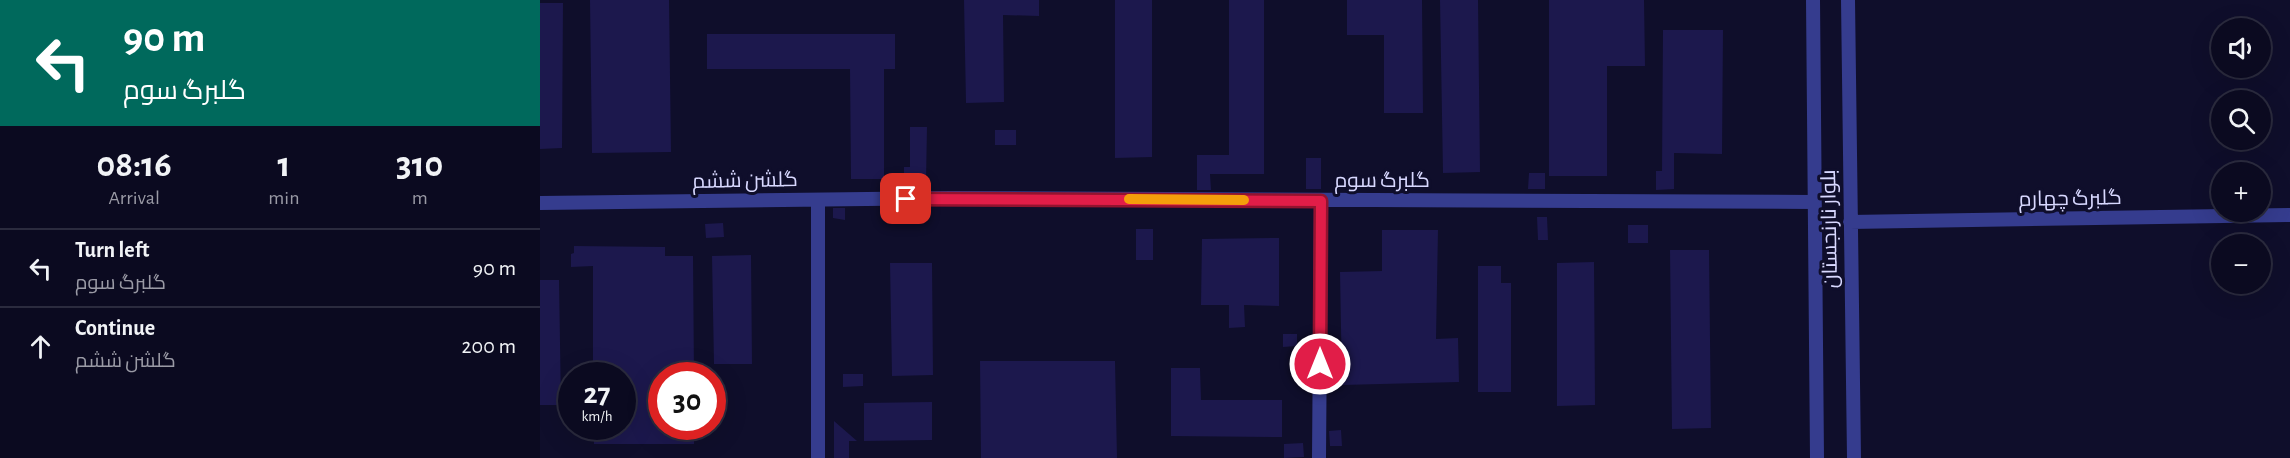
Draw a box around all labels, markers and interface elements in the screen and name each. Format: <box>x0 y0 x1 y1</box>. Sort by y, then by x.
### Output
text: 90 m <box>123 17 205 59</box>
map controls <box>2211 18 2271 294</box>
button: sound <box>2211 18 2271 78</box>
icon: left <box>24 24 102 102</box>
text: گلبرگ سوم <box>123 77 246 104</box>
button: search <box>2211 90 2271 150</box>
text: 08:16 <box>97 147 172 183</box>
text: 1 <box>277 147 290 183</box>
text: 310 <box>396 147 443 183</box>
button: + <box>2211 162 2271 222</box>
street label: گلشن ششم <box>692 169 798 195</box>
street label: بلوار نارنجستان <box>1818 169 1843 289</box>
street label: گلبرگ سوم <box>1334 170 1430 194</box>
pin <box>880 173 931 224</box>
icon: arrive <box>889 182 922 215</box>
street label: گلبرگ چهارم <box>2018 187 2122 213</box>
text: Arrival <box>108 188 160 208</box>
text: min <box>268 188 300 208</box>
text: m <box>412 188 428 208</box>
button: − <box>2211 234 2271 294</box>
text: Turn left <box>75 239 149 261</box>
icon: left <box>24 252 57 285</box>
text: 90 m <box>473 257 516 279</box>
text: گلبرگ سوم <box>75 273 166 293</box>
text: Continue <box>75 317 155 339</box>
icon: ahead <box>24 330 57 363</box>
position arrow <box>1288 332 1352 396</box>
text: 200 m <box>462 335 516 357</box>
text: گلشن ششم <box>75 351 176 371</box>
speed limit sign: 30 <box>648 362 726 440</box>
text: 27 <box>583 379 611 409</box>
text: km/h <box>582 409 612 424</box>

